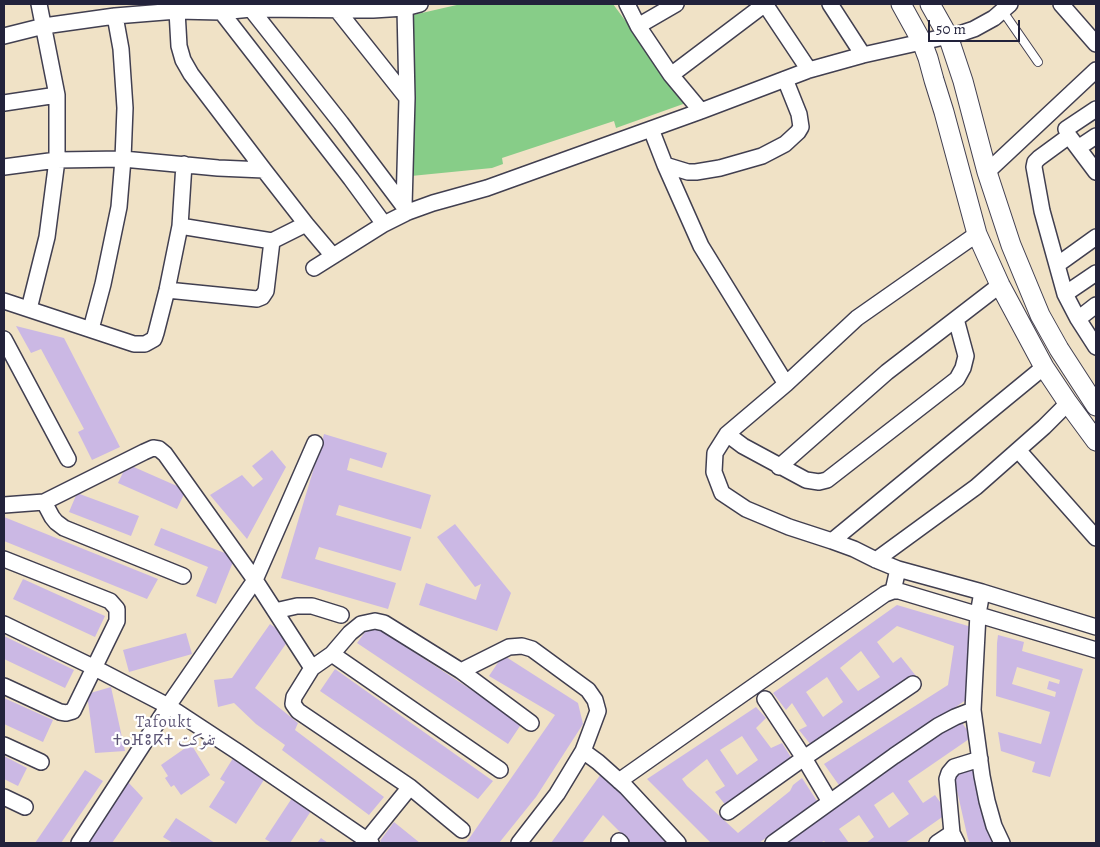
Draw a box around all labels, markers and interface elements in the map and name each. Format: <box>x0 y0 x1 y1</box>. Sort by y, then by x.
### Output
scale bar <box>930 10 1022 42</box>
text: 50 m <box>936 19 966 39</box>
district label: Tafoukt ⵜⴰⴼⵓⴽⵜ تفوكت <box>116 713 212 751</box>

